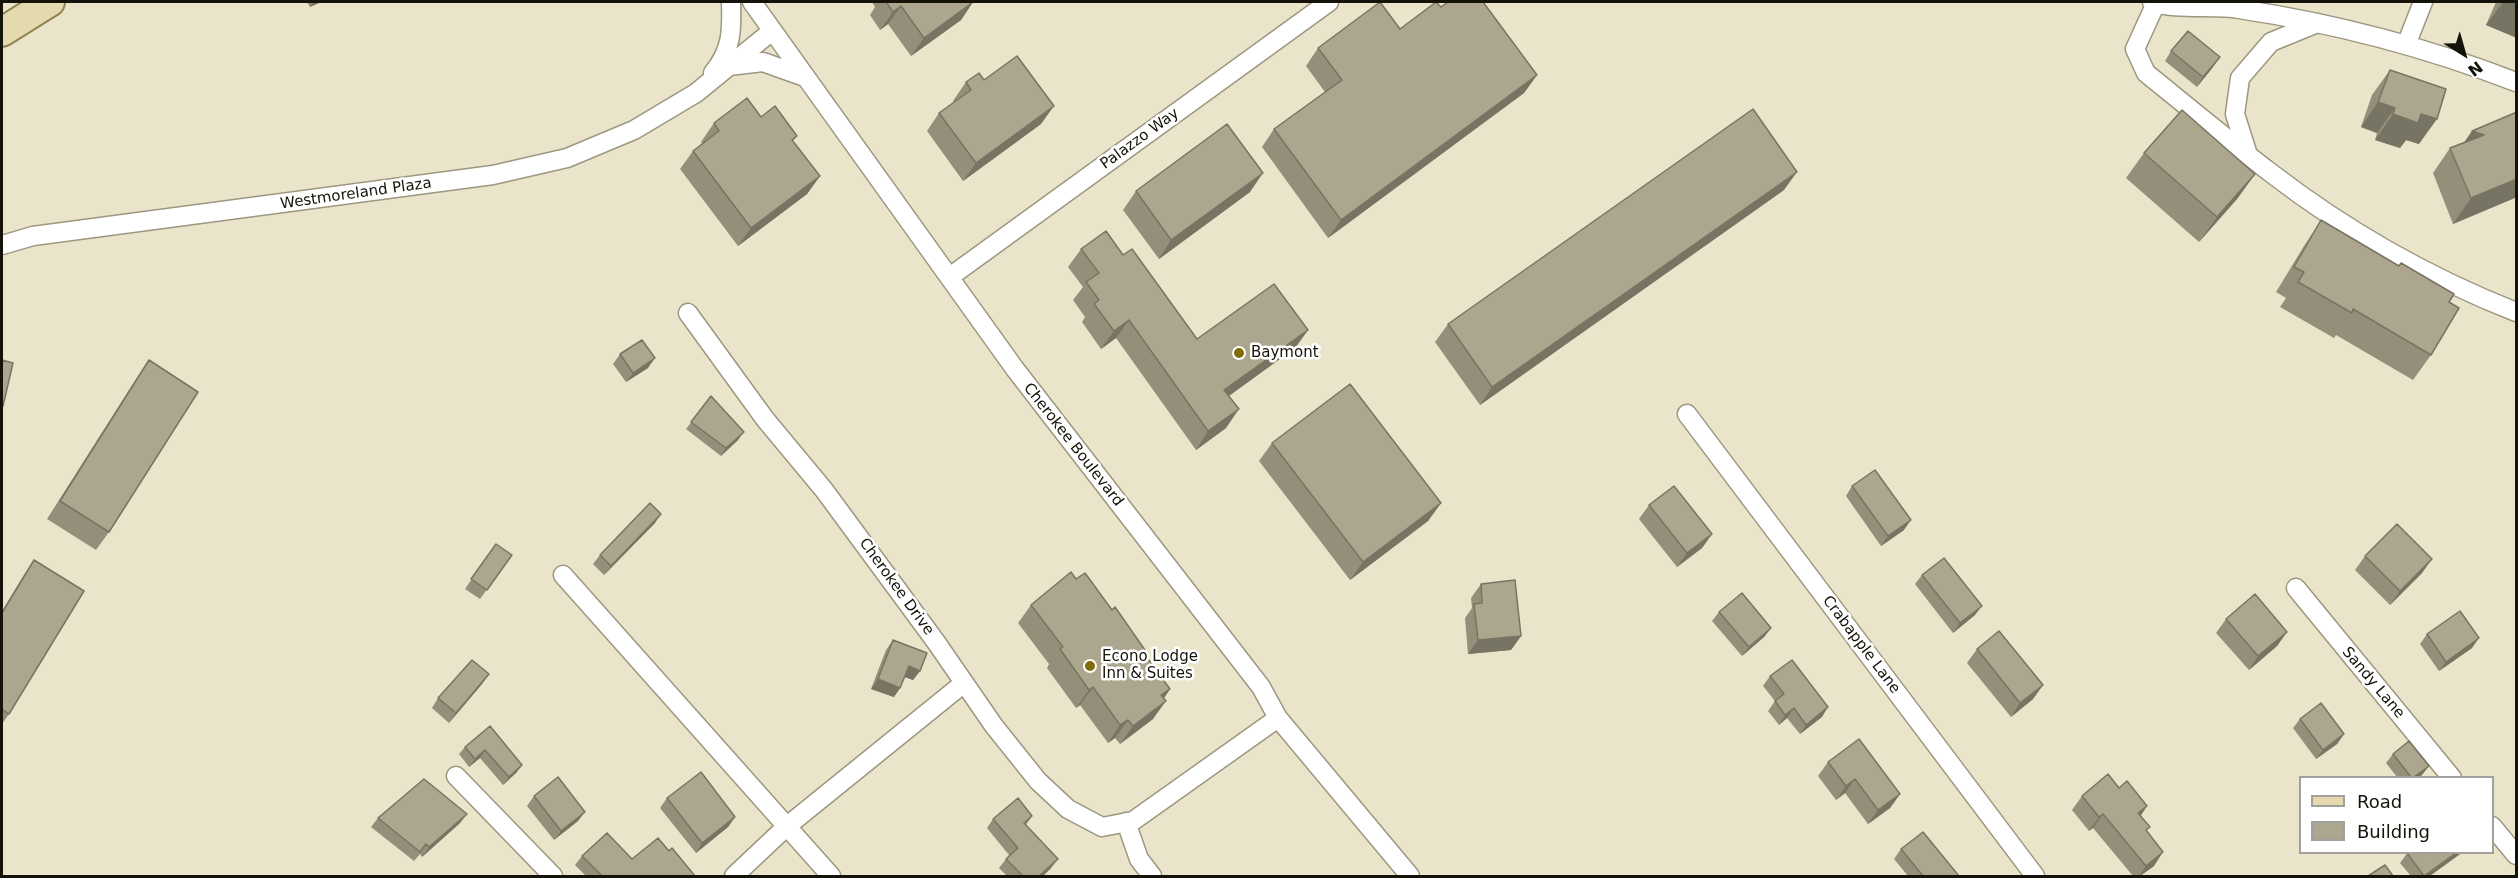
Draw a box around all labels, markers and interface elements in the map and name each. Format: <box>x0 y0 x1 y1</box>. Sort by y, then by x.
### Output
north arrow <box>2434 24 2494 84</box>
text: N <box>2464 57 2486 80</box>
street label: Palazzo Way <box>1097 105 1183 173</box>
street label: Westmoreland Plaza <box>279 174 433 214</box>
place label: Baymont <box>1251 344 1319 362</box>
marker: Baymont <box>1232 346 1246 360</box>
street label: Cherokee Boulevard <box>1019 380 1127 510</box>
street label: Cherokee Drive <box>855 535 937 639</box>
street label: Crabapple Lane <box>1818 592 1904 698</box>
street label: Sandy Lane <box>2338 644 2408 722</box>
place label: Econo Lodge Inn & Suites <box>1102 648 1198 683</box>
marker: Econo Lodge Inn & Suites <box>1083 659 1097 673</box>
legend <box>2299 776 2494 854</box>
text: Road <box>2357 791 2402 812</box>
text: Building <box>2357 821 2430 842</box>

